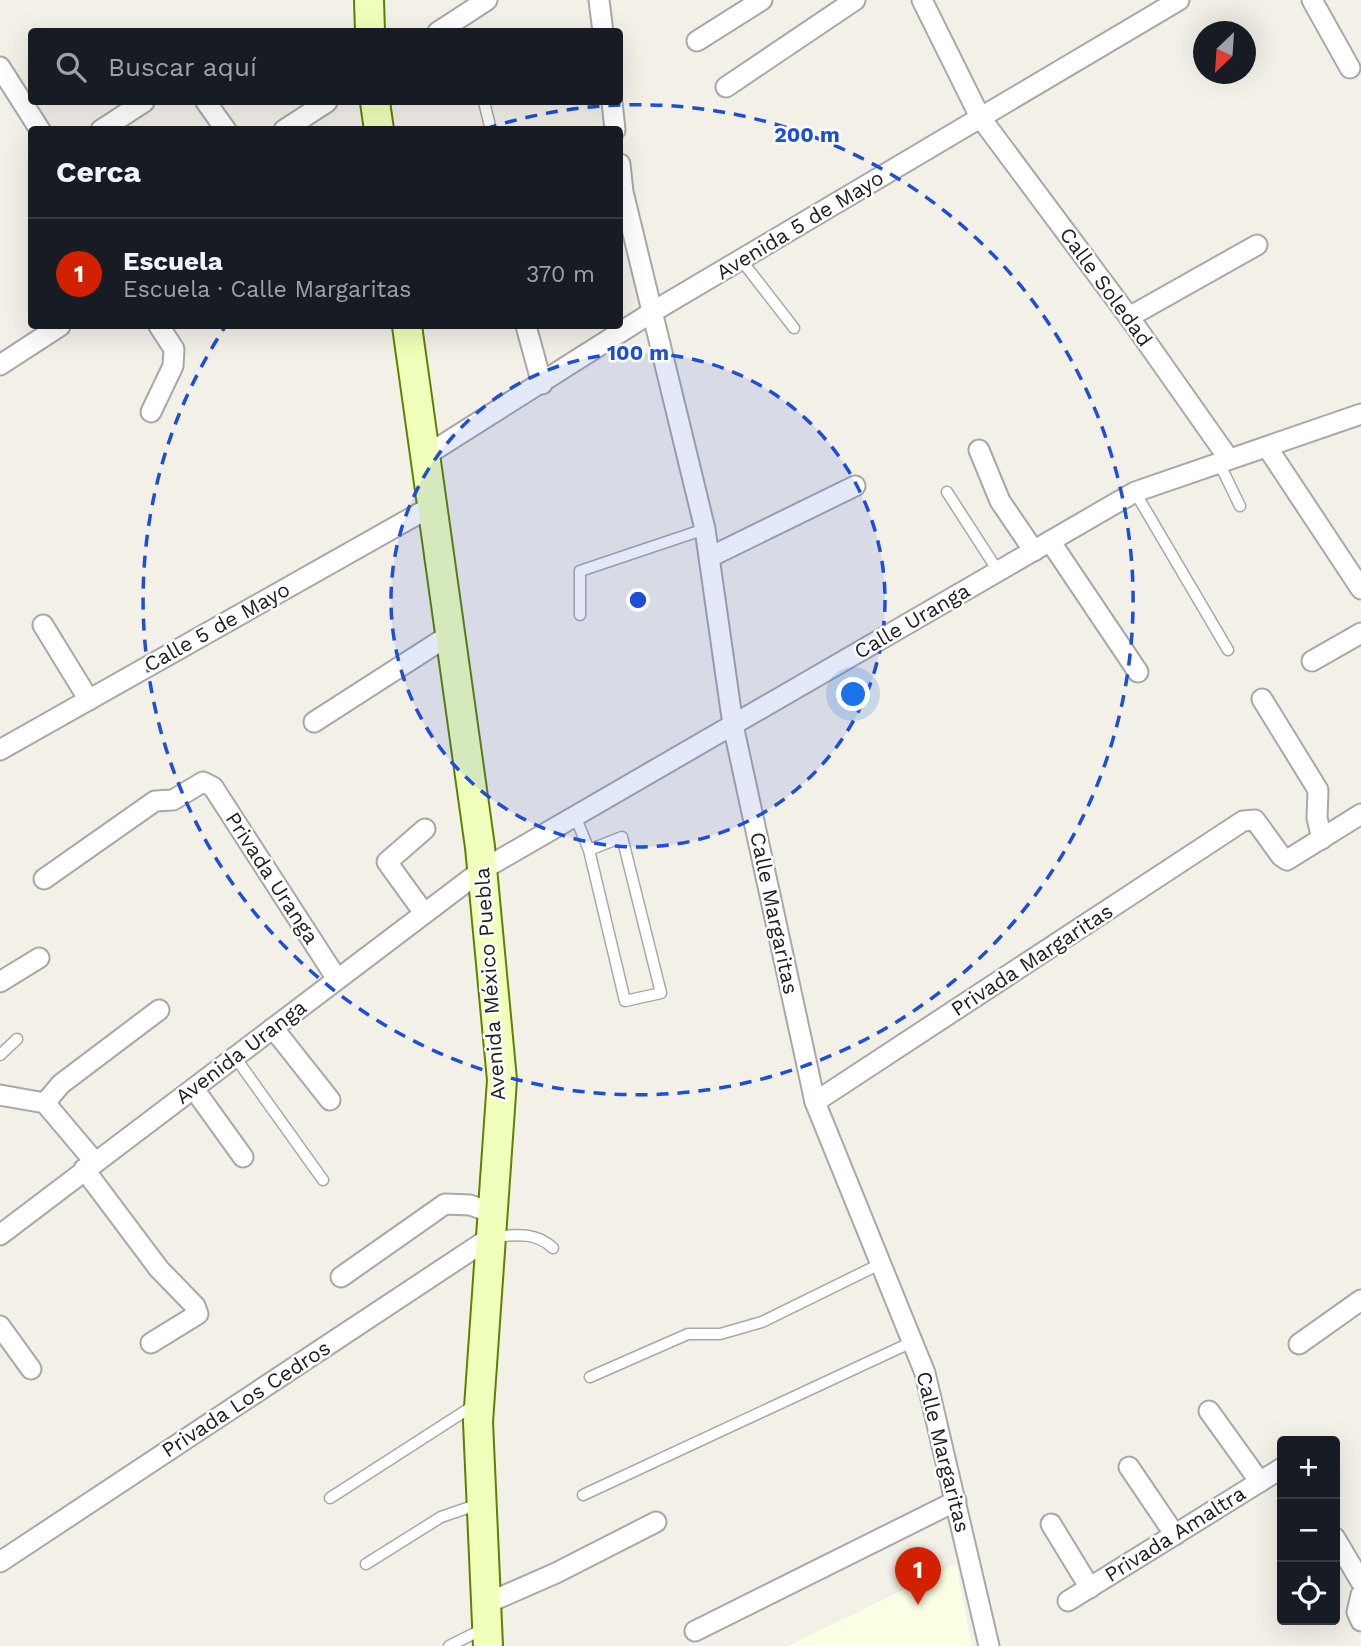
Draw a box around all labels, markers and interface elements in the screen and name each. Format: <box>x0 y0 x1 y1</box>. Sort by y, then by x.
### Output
north arrow <box>1193 21 1256 84</box>
search box <box>28 28 623 105</box>
icon: search <box>52 48 90 86</box>
text: Buscar aquí <box>108 52 257 82</box>
text: 200 m <box>774 122 840 147</box>
text: Cerca <box>56 154 141 189</box>
street label: Avenida 5 de Mayo <box>711 165 888 284</box>
street label: Calle Soledad <box>1055 222 1158 351</box>
text: Escuela <box>123 246 223 276</box>
text: 1 <box>74 261 84 288</box>
text: 370 m <box>526 261 595 288</box>
text: Escuela · Calle Margaritas <box>123 276 411 303</box>
text: 100 m <box>607 340 669 365</box>
street label: Calle 5 de Mayo <box>140 576 294 677</box>
street label: Calle Uranga <box>849 577 974 664</box>
centre of rings <box>626 588 650 612</box>
your location <box>836 677 870 711</box>
street label: Privada Uranga <box>220 807 324 948</box>
street label: Calle Margaritas <box>745 830 804 996</box>
street label: Avenida México Puebla <box>469 867 510 1101</box>
street label: Privada Margaritas <box>946 898 1117 1021</box>
street label: Avenida Uranga <box>170 994 311 1109</box>
street label: Privada Los Cedros <box>157 1335 335 1462</box>
street label: Calle Margaritas <box>911 1369 976 1535</box>
map controls <box>1277 1436 1340 1625</box>
button: + <box>1277 1436 1340 1499</box>
street label: Privada Amaltra <box>1100 1480 1250 1587</box>
button: − <box>1277 1499 1340 1562</box>
pin: 1 <box>895 1547 941 1605</box>
button: locate <box>1277 1562 1340 1625</box>

